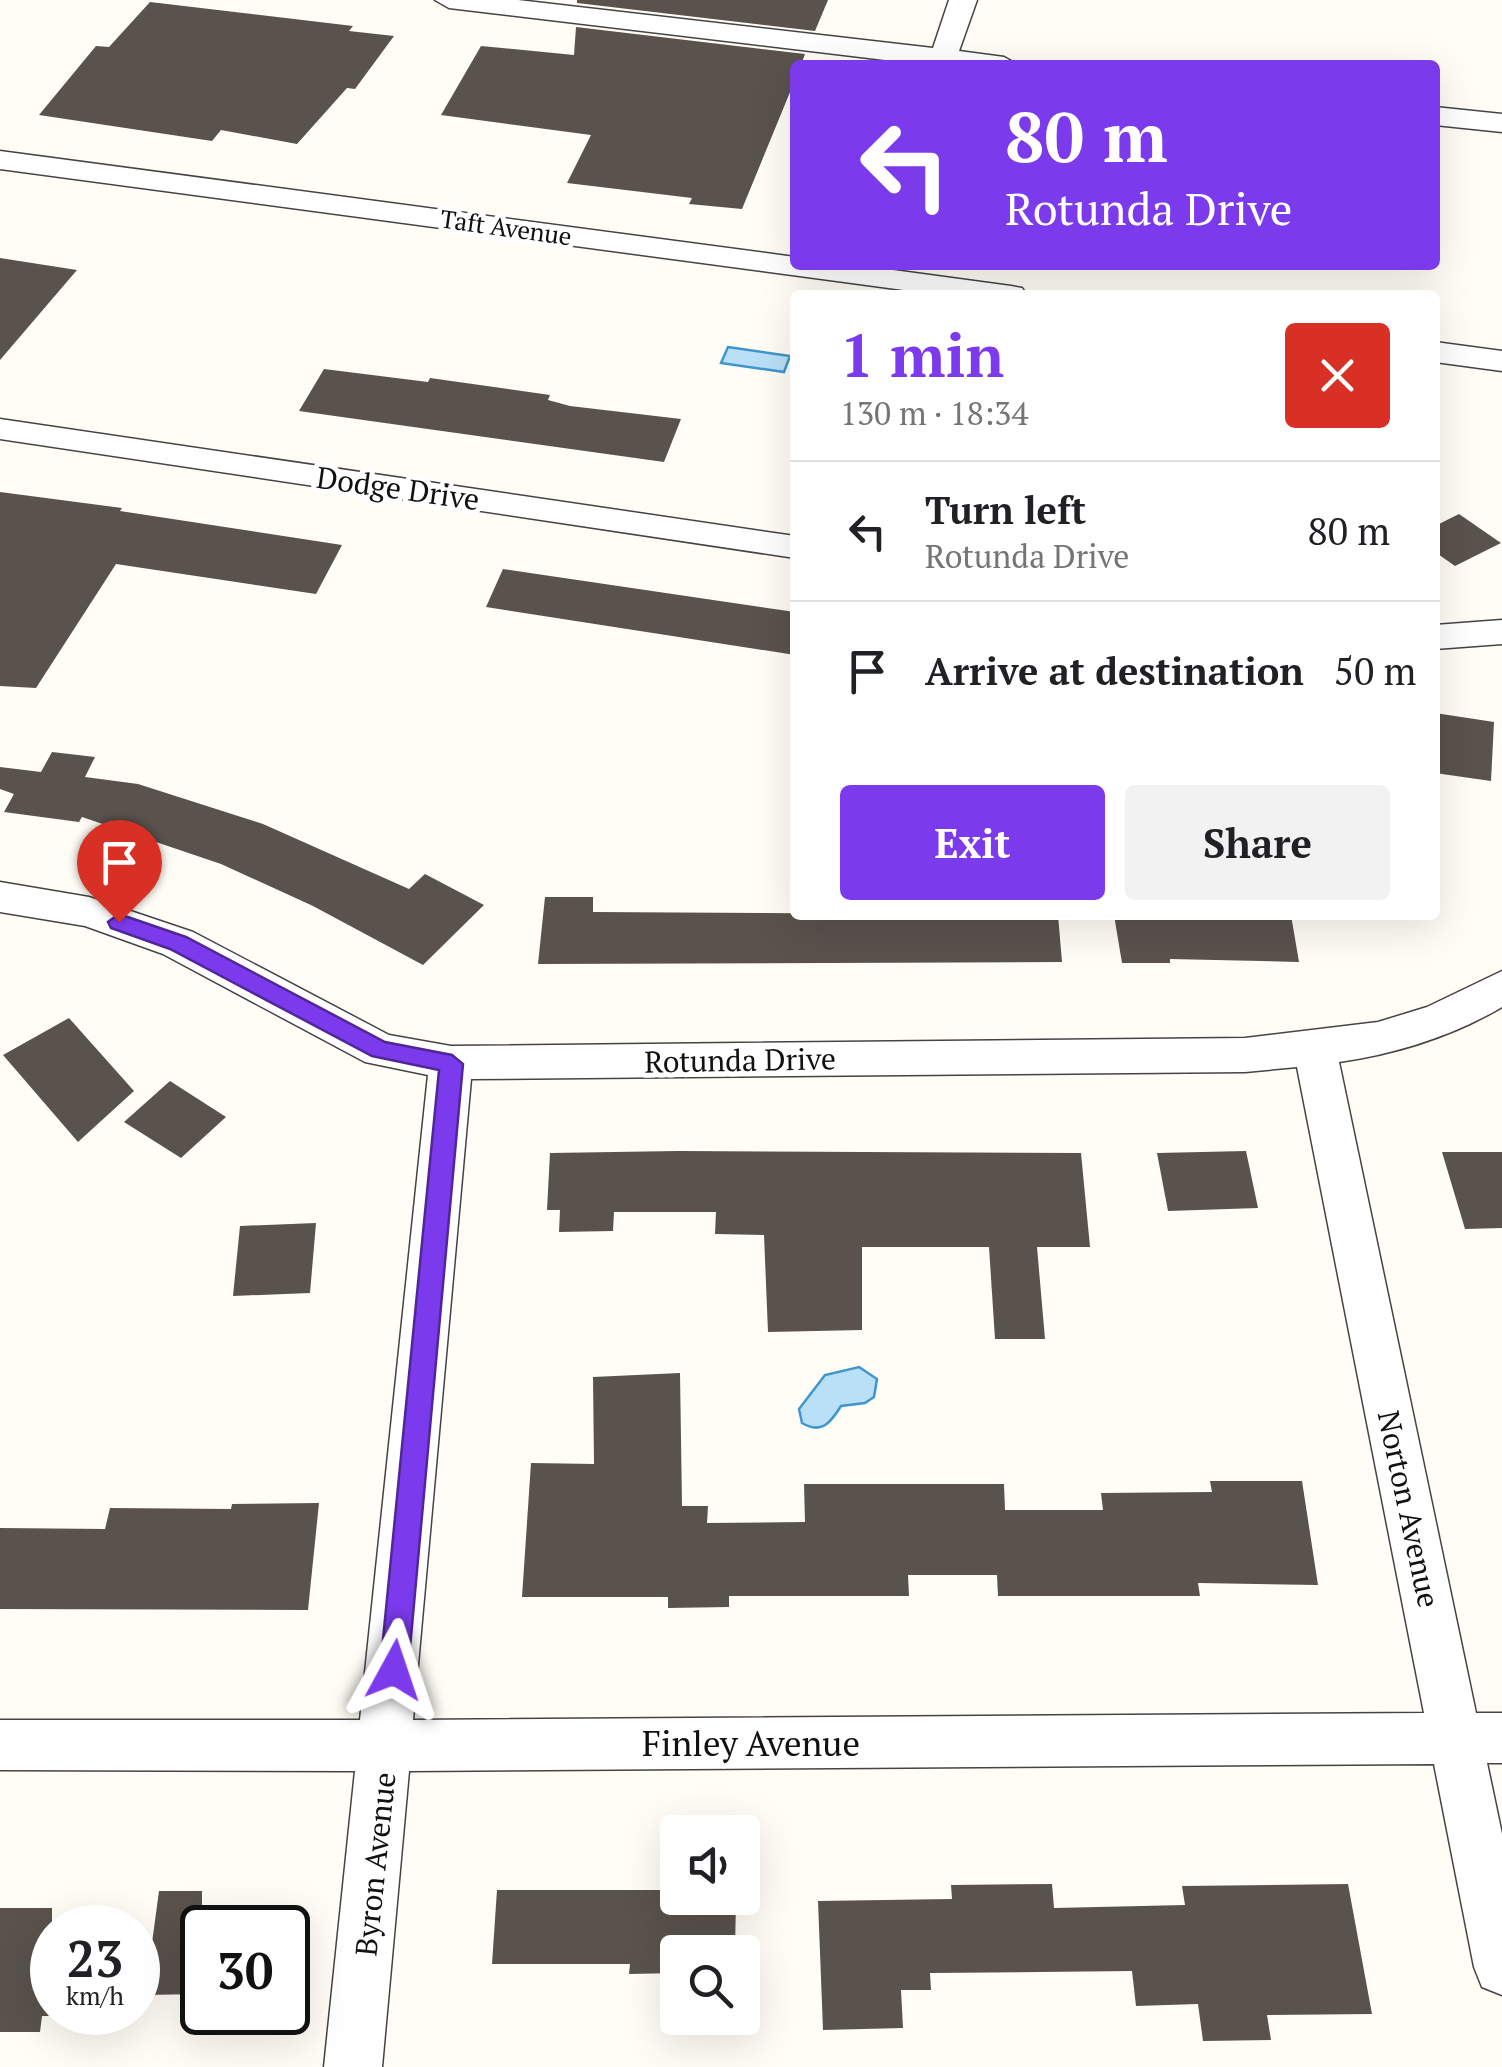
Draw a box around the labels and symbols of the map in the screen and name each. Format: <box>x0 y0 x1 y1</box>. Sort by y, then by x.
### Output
street label: Taft Avenue <box>438 201 574 253</box>
street label: Dodge Drive <box>314 457 482 519</box>
pin <box>77 820 162 923</box>
street label: Rotunda Drive <box>644 1038 836 1082</box>
street label: Norton Avenue <box>1369 1407 1449 1611</box>
position arrow <box>342 1618 446 1722</box>
street label: Finley Avenue <box>642 1720 860 1766</box>
street label: Byron Avenue <box>345 1770 405 1958</box>
speed limit sign: 30 <box>180 1905 310 2035</box>

